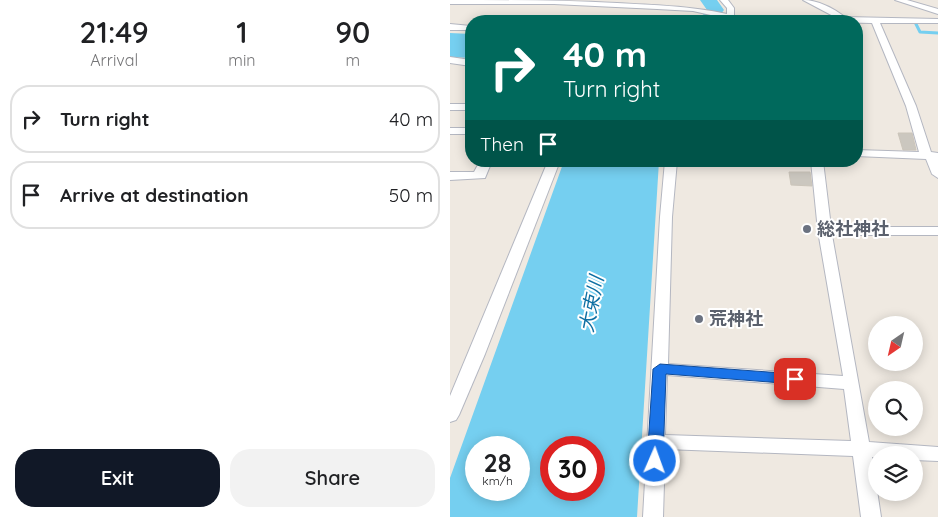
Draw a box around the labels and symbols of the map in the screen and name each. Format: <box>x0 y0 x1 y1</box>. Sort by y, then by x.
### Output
place label: 総社神社 <box>817 217 889 240</box>
marker: 総社神社 <box>801 223 813 235</box>
water label: 大束川 <box>574 272 609 334</box>
place label: 荒神社 <box>709 307 763 330</box>
marker: 荒神社 <box>693 313 705 325</box>
north arrow <box>868 316 922 371</box>
pin <box>774 358 816 400</box>
position arrow <box>628 434 680 486</box>
speed limit sign: 30 <box>540 436 605 501</box>

